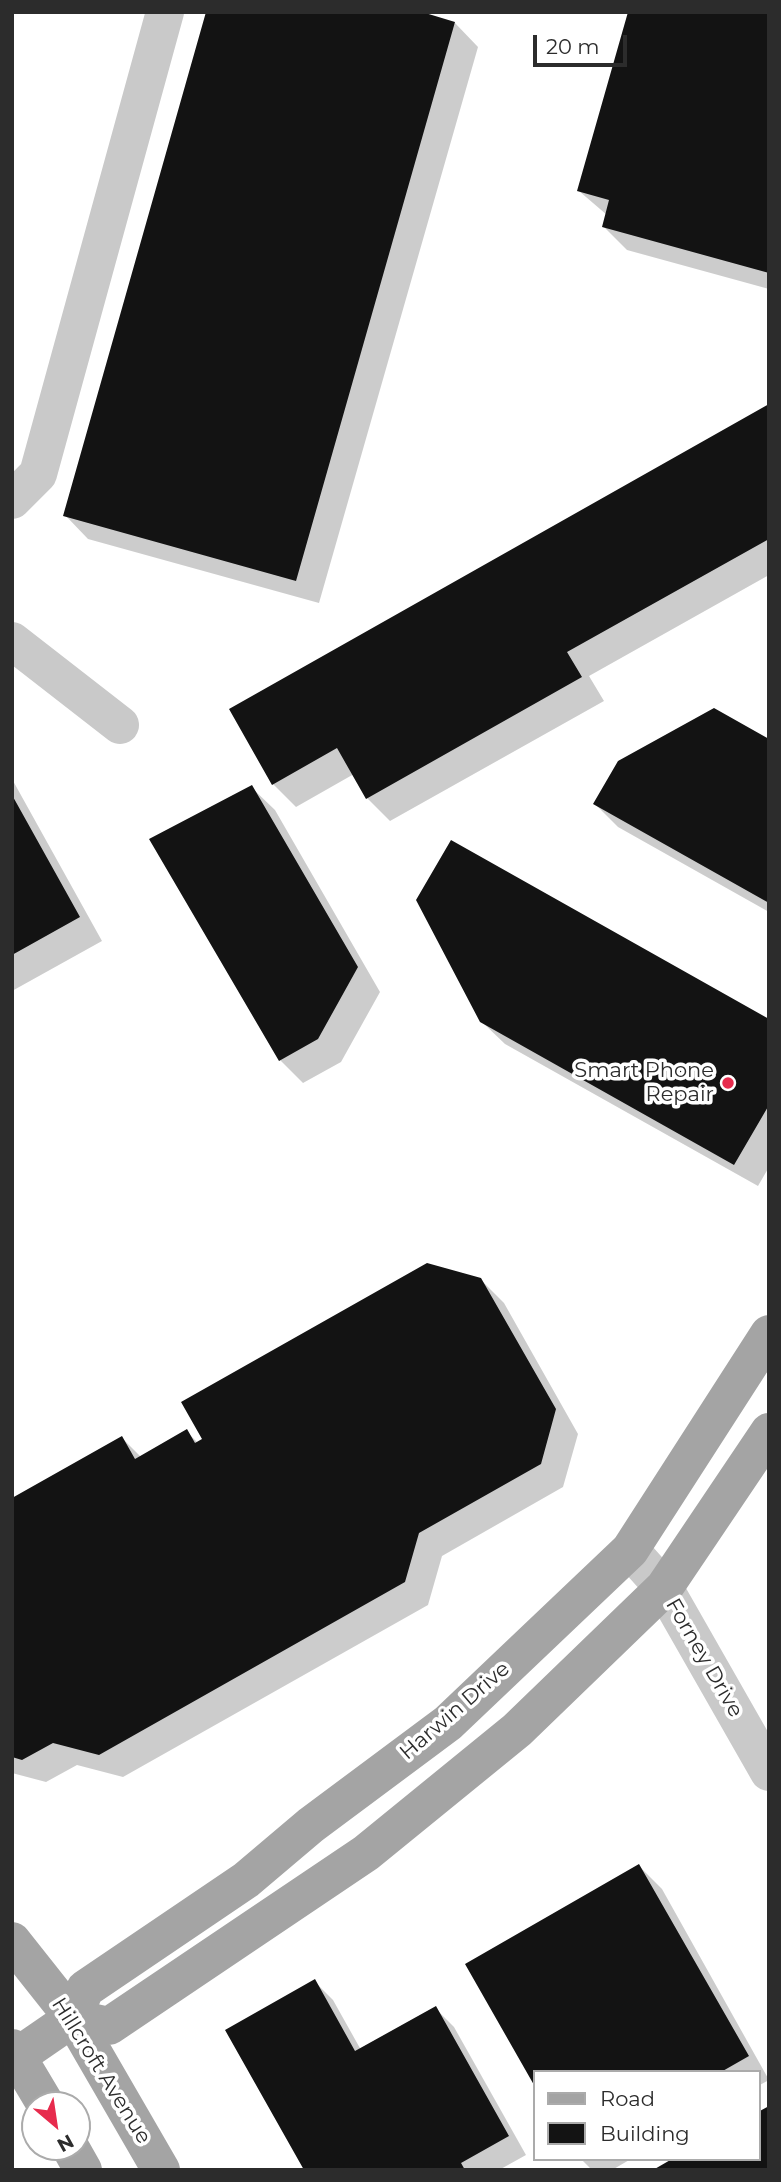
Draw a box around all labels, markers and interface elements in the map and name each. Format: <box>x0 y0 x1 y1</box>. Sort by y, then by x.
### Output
scale bar <box>536 21 630 65</box>
text: 20 m <box>546 34 600 59</box>
place label: Smart Phone Repair <box>574 1058 714 1108</box>
marker: Smart Phone Repair <box>720 1075 736 1091</box>
street label: Forney Drive <box>660 1594 748 1722</box>
street label: Harwin Drive <box>395 1657 515 1765</box>
street label: Hillcroft Avenue <box>46 1993 156 2149</box>
legend <box>532 2070 760 2161</box>
text: Road <box>600 2086 655 2111</box>
north arrow <box>21 2091 91 2161</box>
text: Building <box>600 2121 690 2146</box>
text: N <box>53 2129 78 2157</box>

